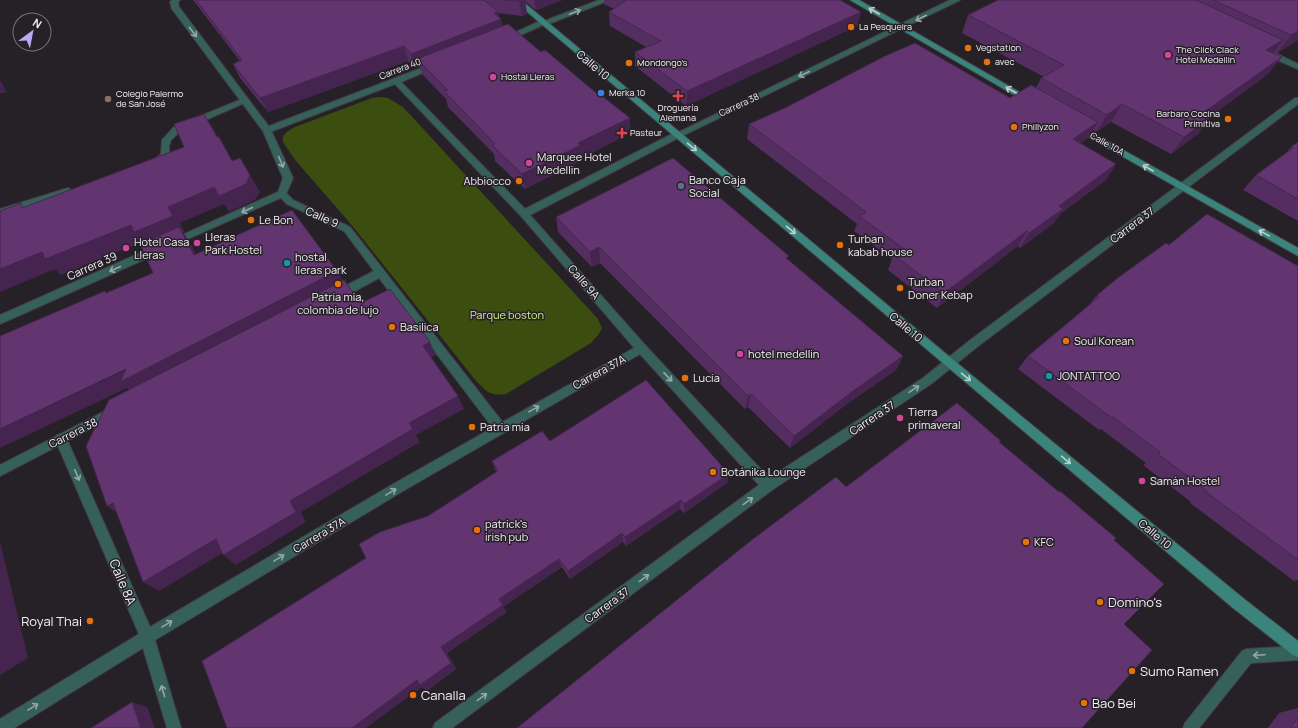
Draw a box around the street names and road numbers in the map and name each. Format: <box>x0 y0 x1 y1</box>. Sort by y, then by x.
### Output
street label: Calle 10 <box>574 46 613 83</box>
street label: Carrera 40 <box>377 55 423 82</box>
street label: Carrera 38 <box>716 90 761 120</box>
street label: Calle 10A <box>1088 129 1127 159</box>
street label: Calle 9 <box>303 203 341 230</box>
street label: Carrera 37 <box>1106 203 1157 246</box>
street label: Carrera 39 <box>64 248 119 283</box>
street label: Calle 9A <box>565 261 604 302</box>
street label: Calle 10 <box>887 308 926 345</box>
street label: Carrera 37A <box>570 351 628 392</box>
street label: Carrera 37 <box>846 397 897 438</box>
street label: Carrera 38 <box>46 414 100 451</box>
street label: Carrera 37A <box>290 513 348 556</box>
street label: Calle 10 <box>1136 515 1175 552</box>
street label: Calle 8A <box>105 556 141 608</box>
street label: Carrera 37 <box>581 583 632 626</box>

